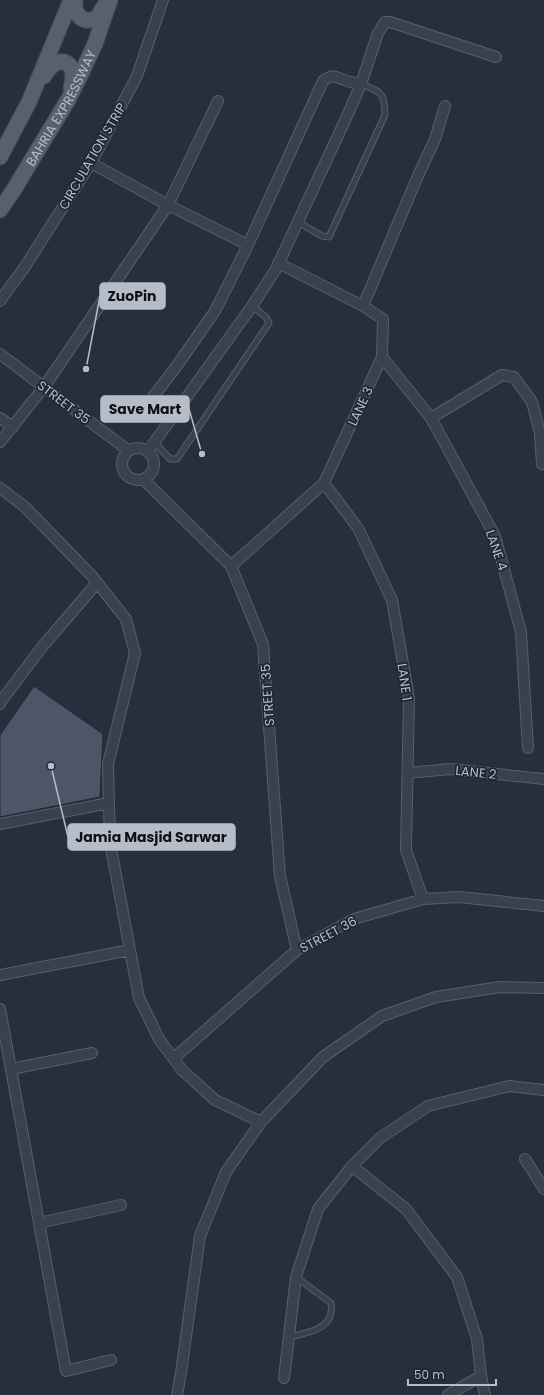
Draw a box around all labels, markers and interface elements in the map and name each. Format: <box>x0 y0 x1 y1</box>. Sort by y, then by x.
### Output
street label: BAHRIA EXPRESSWAY <box>21 47 101 170</box>
street label: CIRCULATION STRIP <box>54 99 131 213</box>
callout: ZuoPin <box>100 283 165 309</box>
text: ZuoPin <box>108 286 157 306</box>
street label: STREET 35 <box>33 376 94 429</box>
street label: LANE 3 <box>343 383 378 429</box>
callout: Save Mart <box>101 396 189 422</box>
text: Save Mart <box>109 399 182 419</box>
street label: LANE 4 <box>481 527 512 573</box>
street label: LANE 1 <box>392 662 417 702</box>
street label: STREET 35 <box>256 663 279 727</box>
street label: LANE 2 <box>454 761 497 784</box>
callout: Jamia Masjid Sarwar <box>68 824 235 850</box>
text: Jamia Masjid Sarwar <box>75 827 227 847</box>
street label: STREET 36 <box>296 911 360 957</box>
scale bar <box>408 1361 496 1387</box>
text: 50 m <box>414 1366 445 1383</box>

